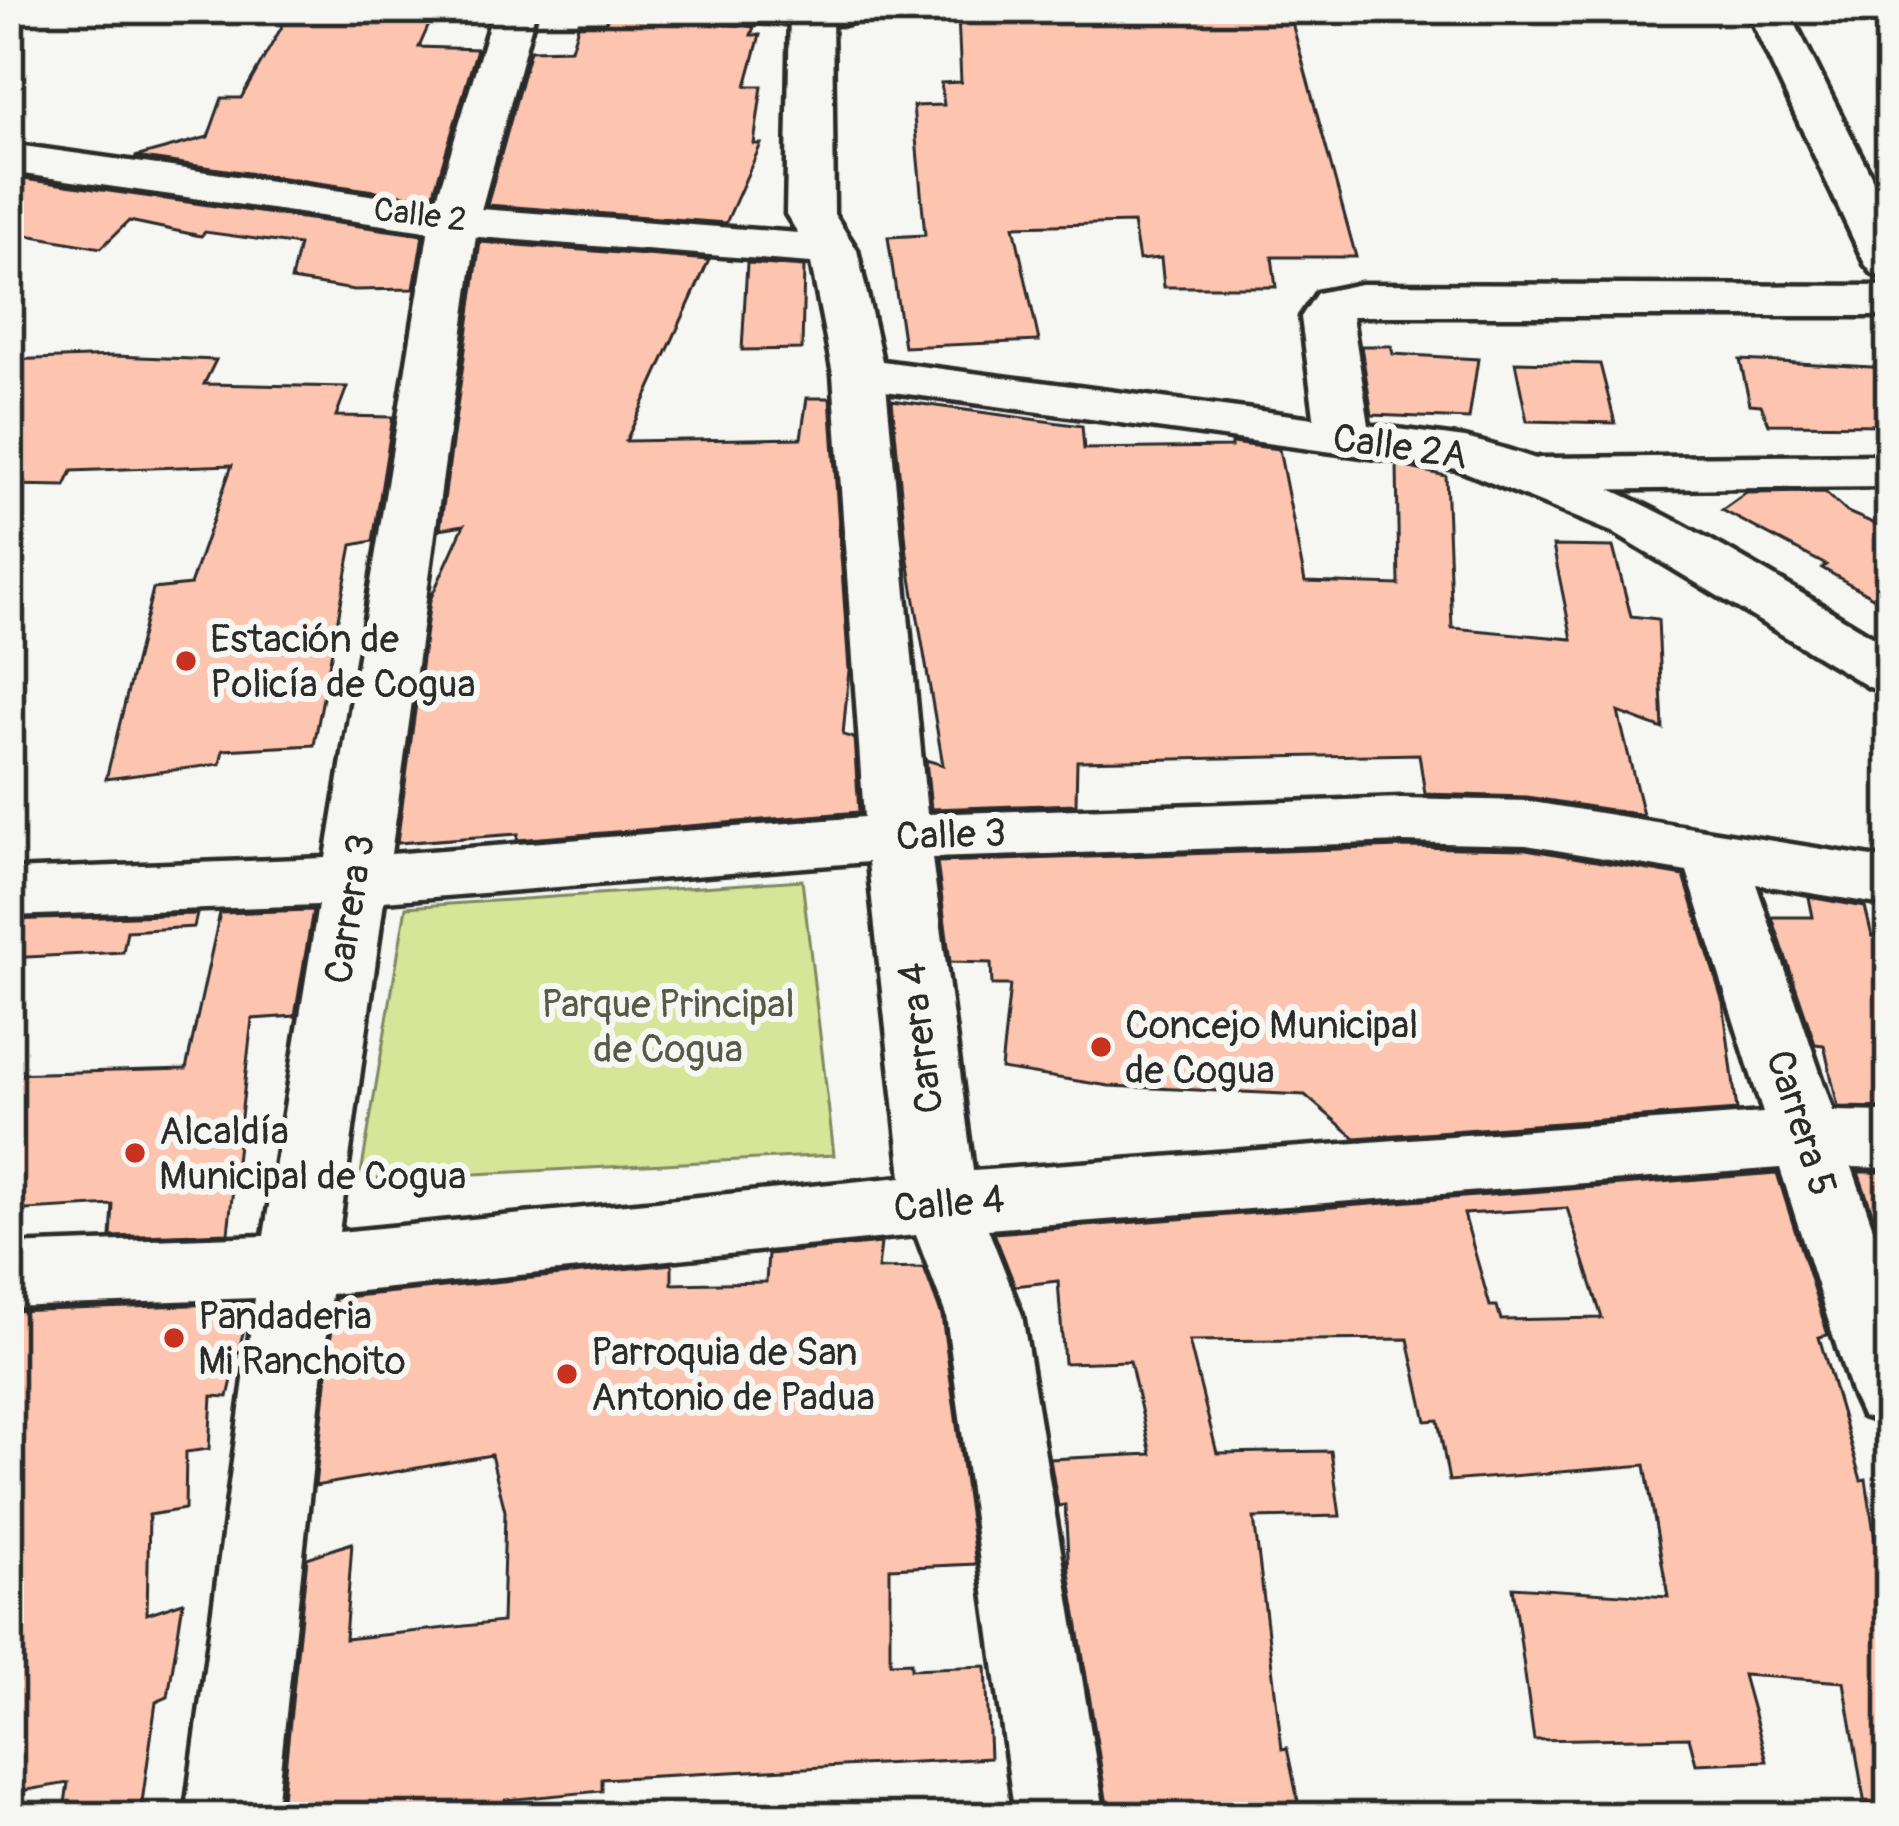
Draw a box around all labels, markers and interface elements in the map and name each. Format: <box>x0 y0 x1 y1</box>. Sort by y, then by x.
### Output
street label: Calle 2 <box>371 189 469 241</box>
street label: Calle 2A <box>1329 413 1471 481</box>
place label: Estación de Policía de Cogua <box>210 615 476 709</box>
marker: Estación de Policía de Cogua <box>173 648 199 674</box>
street label: Calle 3 <box>895 809 1007 861</box>
street label: Carrera 3 <box>314 831 386 987</box>
street label: Carrera 4 <box>887 960 955 1116</box>
park label: Parque Principal de Cogua <box>541 980 795 1074</box>
place label: Concejo Municipal de Cogua <box>1125 1001 1418 1095</box>
marker: Concejo Municipal de Cogua <box>1088 1034 1114 1060</box>
street label: Carrera 5 <box>1754 1044 1848 1202</box>
place label: Alcaldía Municipal de Cogua <box>159 1107 466 1201</box>
marker: Alcaldía Municipal de Cogua <box>122 1140 148 1166</box>
street label: Calle 4 <box>892 1175 1006 1233</box>
place label: Pandaderia Mi Ranchoito <box>198 1292 406 1386</box>
marker: Pandaderia Mi Ranchoito <box>161 1325 187 1351</box>
place label: Parroquia de San Antonio de Padua <box>591 1328 875 1422</box>
marker: Parroquia de San Antonio de Padua <box>554 1361 580 1387</box>

